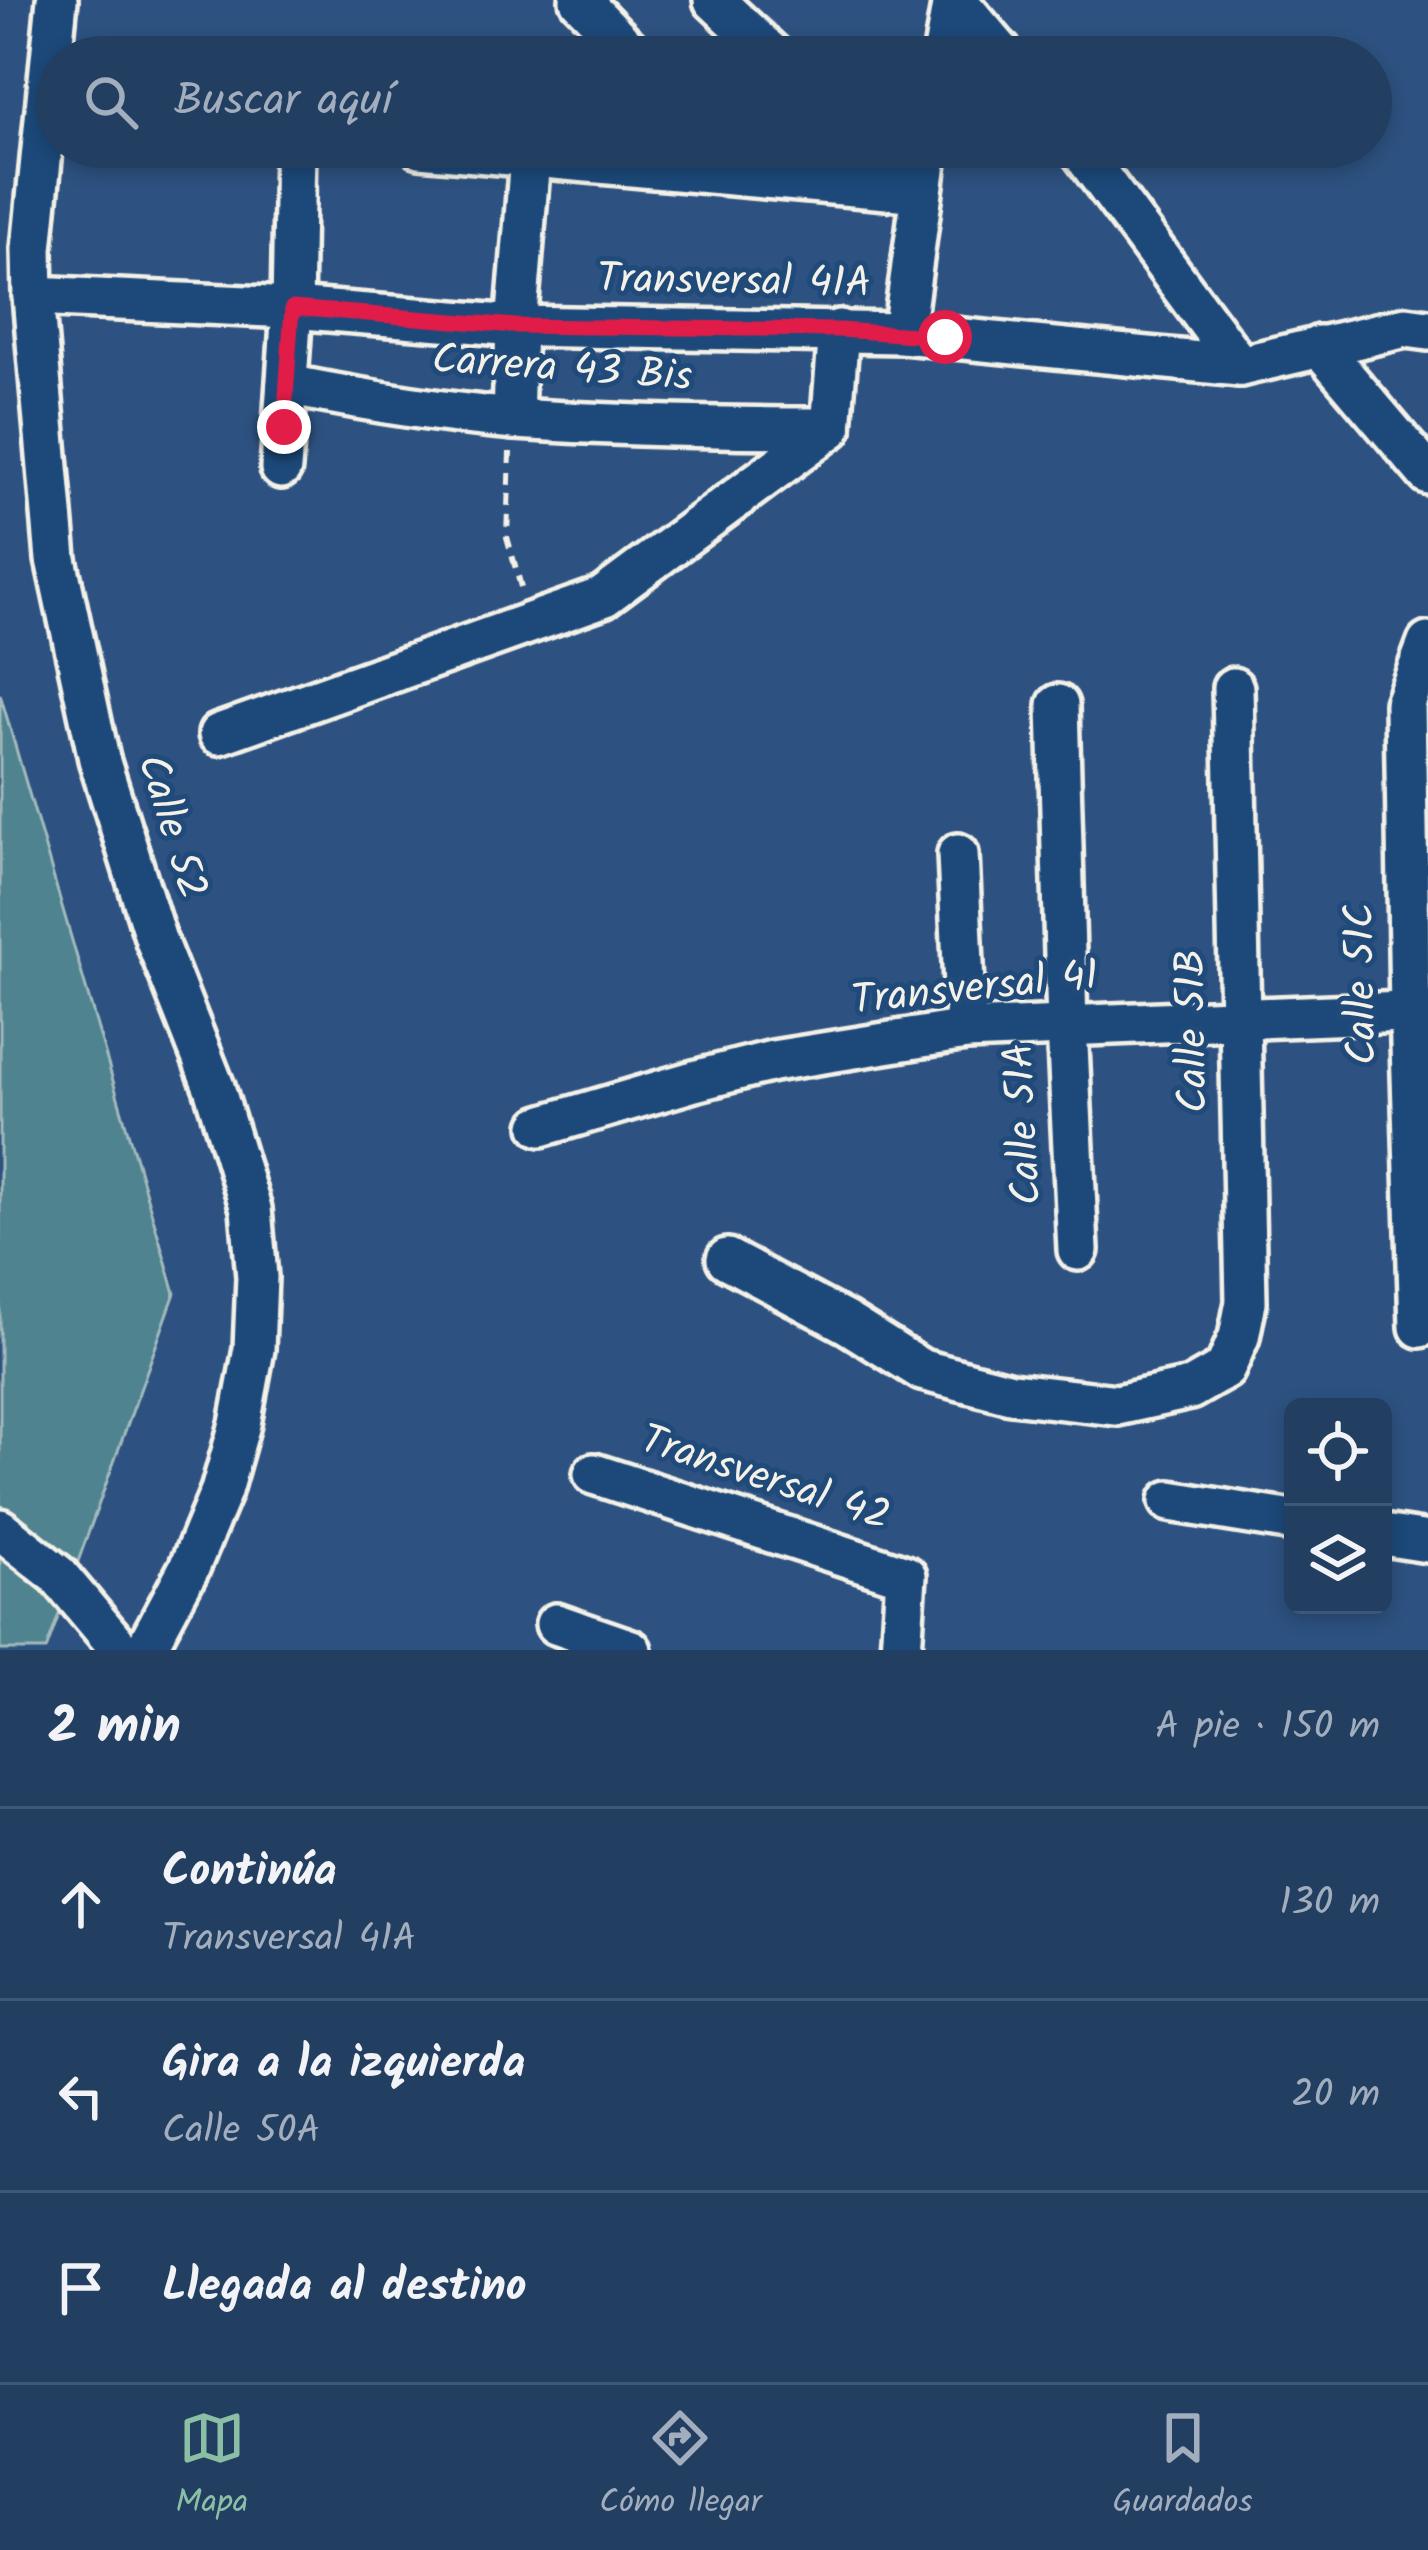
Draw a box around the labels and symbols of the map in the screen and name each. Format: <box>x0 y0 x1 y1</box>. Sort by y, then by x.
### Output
street label: Transversal 41A <box>597 246 871 318</box>
route start <box>918 310 972 364</box>
street label: Carrera 43 Bis <box>430 326 694 412</box>
route end <box>257 400 311 454</box>
street label: Calle 52 <box>117 746 225 908</box>
street label: Calle 51C <box>1327 902 1397 1066</box>
street label: Transversal 41 <box>848 943 1102 1035</box>
street label: Calle 51B <box>1158 949 1228 1113</box>
street label: Calle 51A <box>986 1041 1062 1207</box>
street label: Transversal 42 <box>631 1407 899 1551</box>

